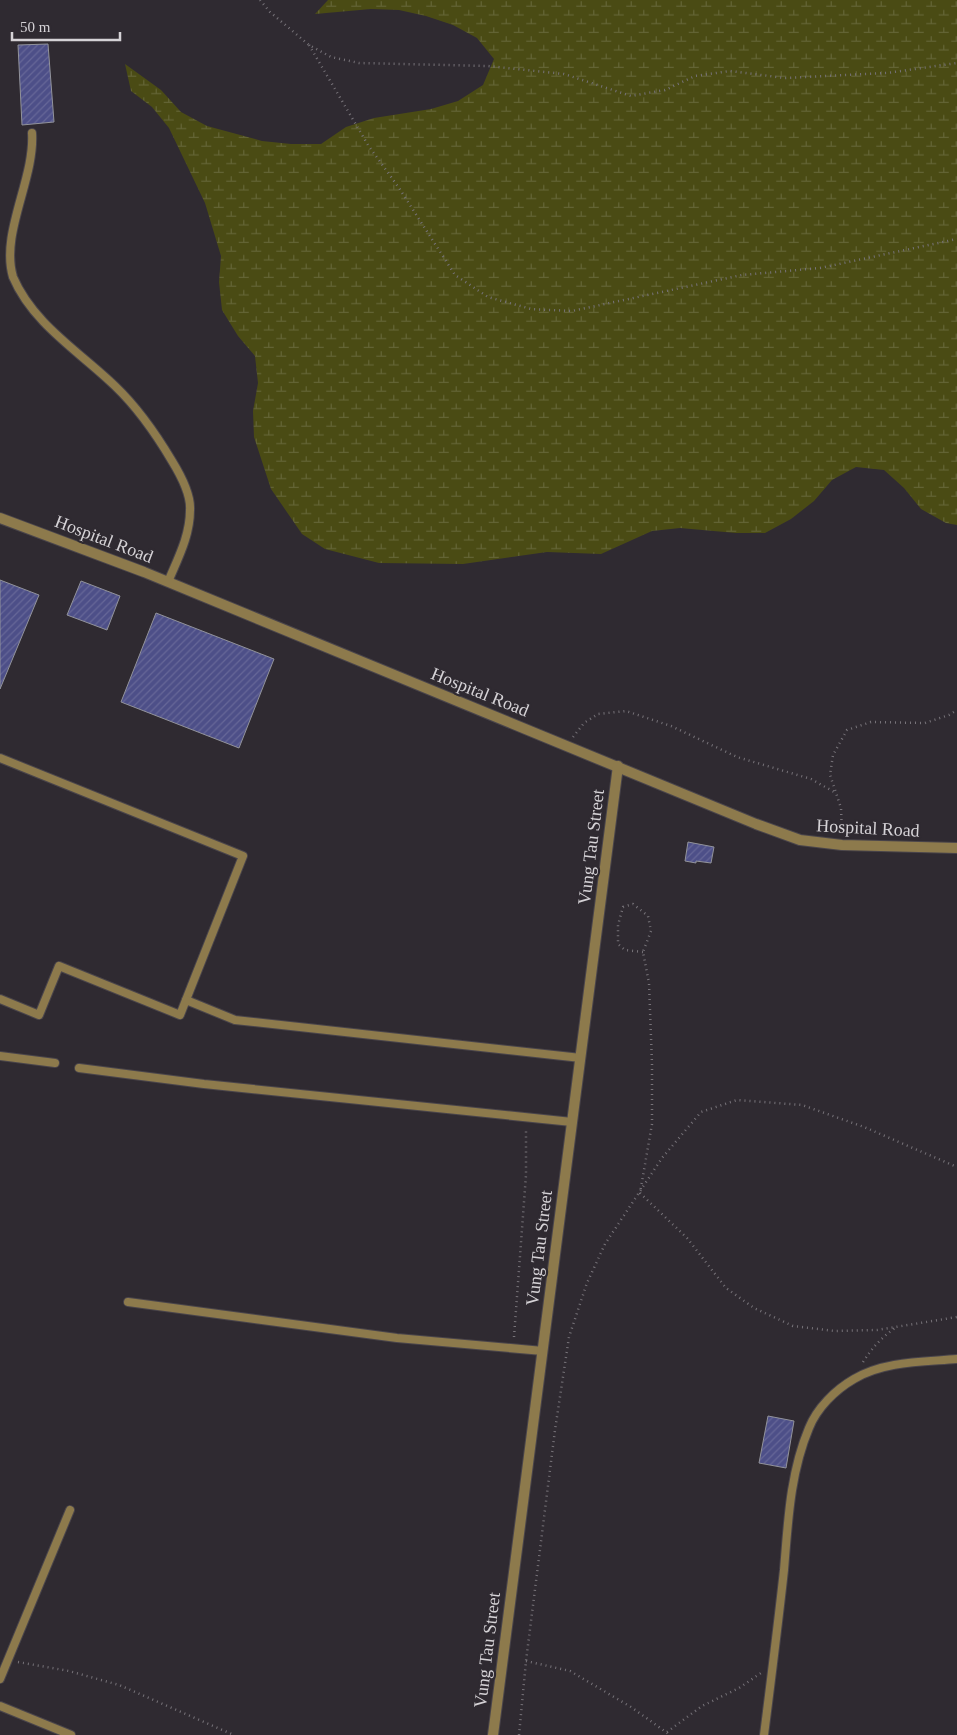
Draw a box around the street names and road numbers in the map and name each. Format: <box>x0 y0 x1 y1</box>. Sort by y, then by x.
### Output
street label: Hospital Road <box>52 511 156 567</box>
street label: Hospital Road <box>428 663 532 721</box>
street label: Vung Tau Street <box>574 788 608 906</box>
street label: Hospital Road <box>816 815 920 841</box>
street label: Vung Tau Street <box>522 1189 556 1307</box>
street label: Vung Tau Street <box>470 1591 504 1709</box>

